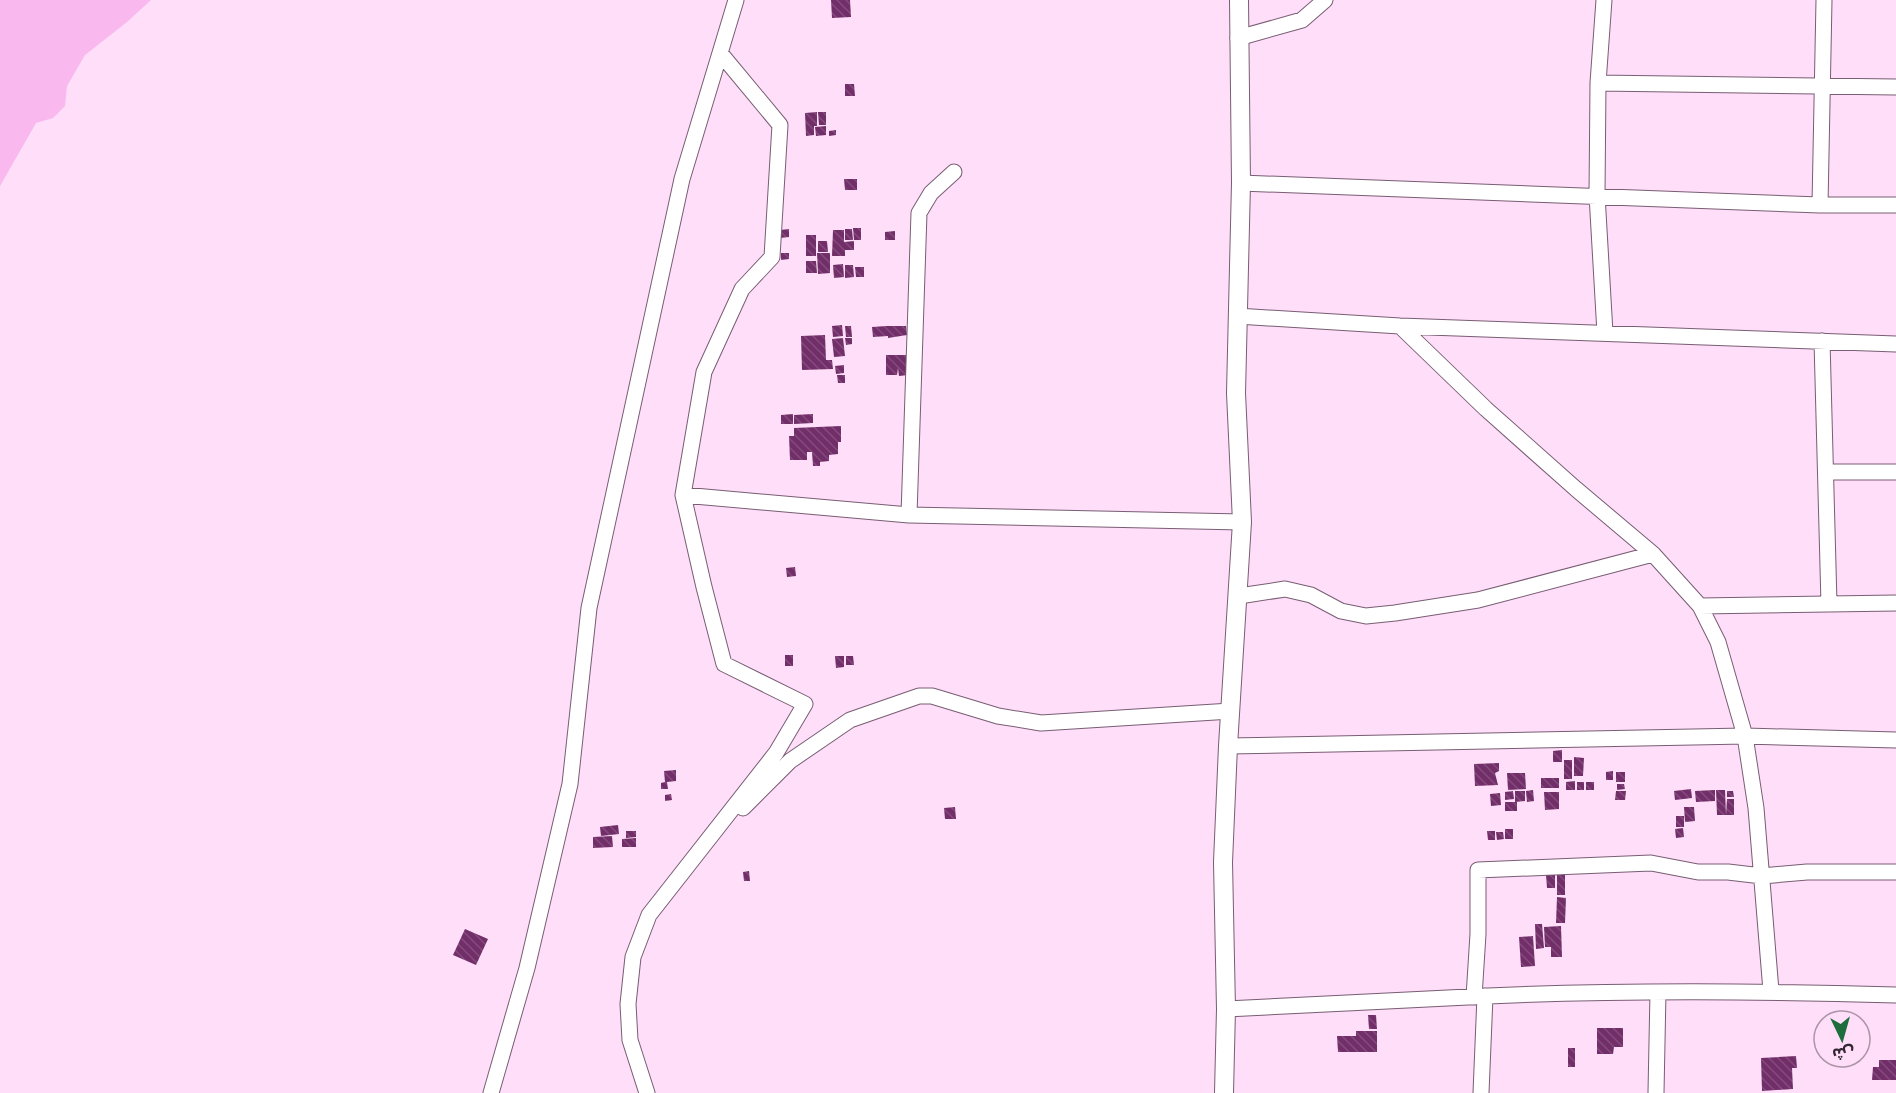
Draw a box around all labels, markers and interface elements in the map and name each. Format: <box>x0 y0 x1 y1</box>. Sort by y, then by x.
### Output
north arrow <box>1812 1009 1872 1069</box>
text: ش <box>1831 1042 1855 1066</box>

